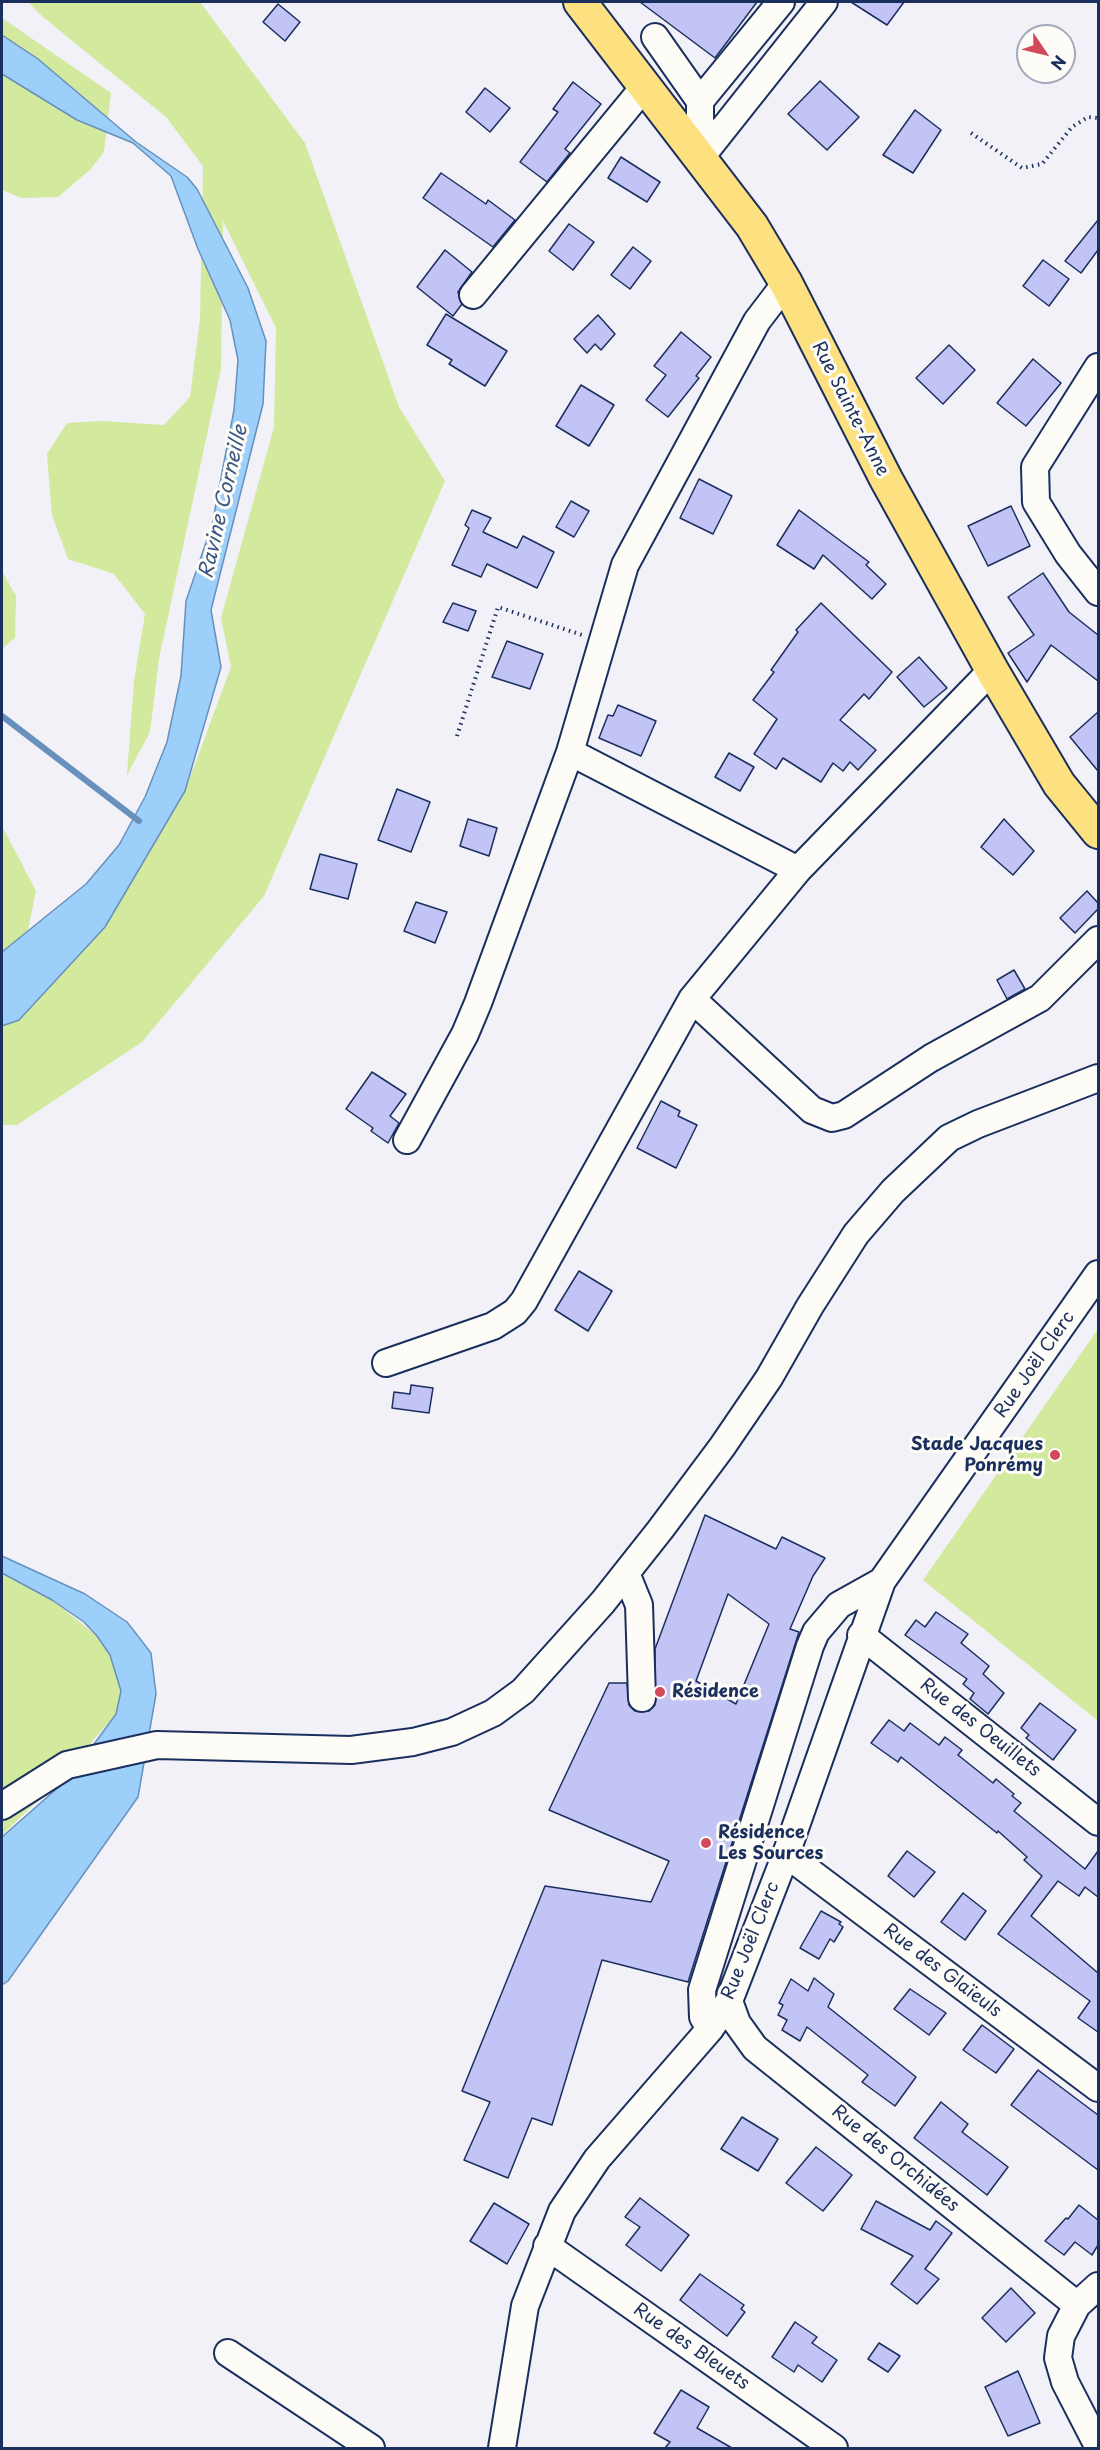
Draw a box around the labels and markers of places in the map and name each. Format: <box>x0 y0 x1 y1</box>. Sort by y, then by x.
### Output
place label: Stade Jacques Ponrémy <box>911 1434 1043 1476</box>
marker: Stade Jacques Ponrémy <box>1048 1448 1062 1462</box>
place label: Résidence <box>672 1681 759 1703</box>
marker: Résidence <box>653 1685 667 1699</box>
place label: Résidence Les Sources <box>718 1822 823 1864</box>
marker: Résidence Les Sources <box>699 1836 713 1850</box>

